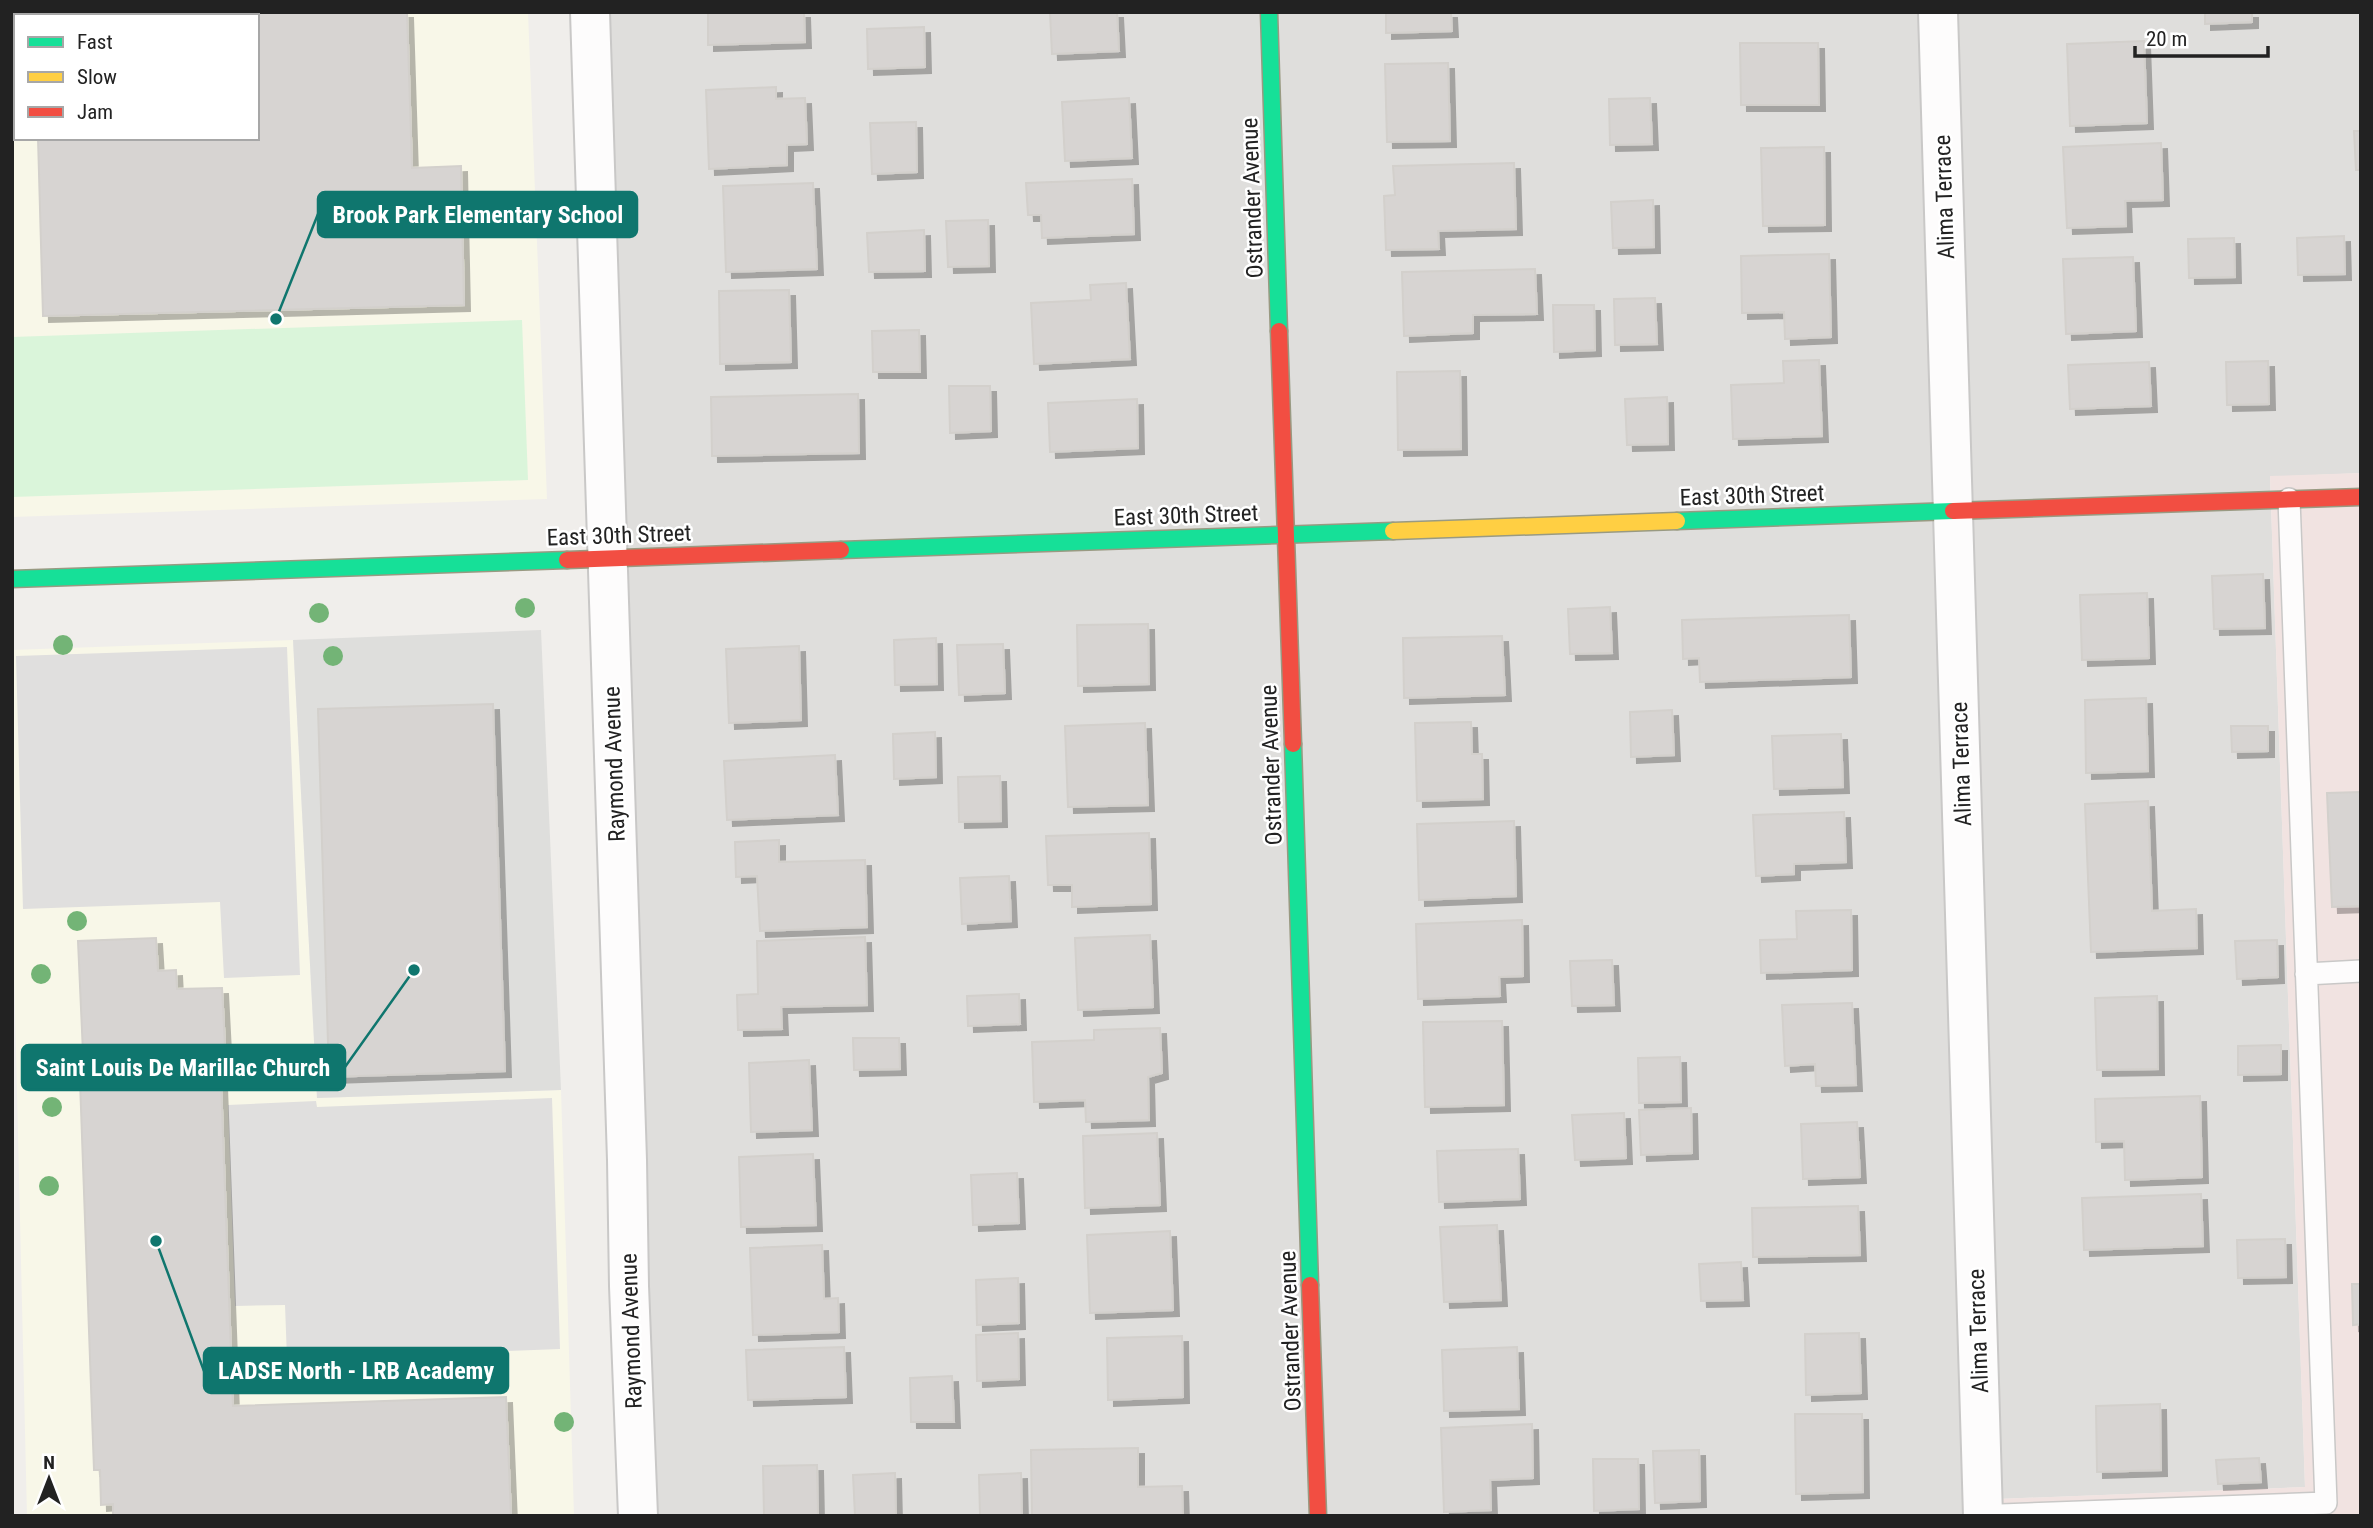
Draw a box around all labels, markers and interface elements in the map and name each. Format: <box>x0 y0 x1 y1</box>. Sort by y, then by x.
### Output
legend <box>14 14 259 140</box>
scale bar <box>2135 14 2268 58</box>
text: 20 m <box>2146 27 2187 51</box>
text: Fast <box>77 30 113 54</box>
text: Slow <box>77 65 117 89</box>
text: Jam <box>77 100 113 124</box>
street label: Ostrander Avenue <box>1236 117 1269 279</box>
street label: Alima Terrace <box>1929 134 1960 260</box>
callout: Brook Park Elementary School <box>318 192 637 237</box>
text: Brook Park Elementary School <box>333 201 623 229</box>
street label: East 30th Street <box>1679 479 1825 512</box>
street label: East 30th Street <box>1113 499 1259 532</box>
street label: East 30th Street <box>546 519 692 552</box>
street label: Ostrander Avenue <box>1255 684 1288 846</box>
street label: Raymond Avenue <box>598 686 631 842</box>
street label: Alima Terrace <box>1946 701 1977 827</box>
callout: Saint Louis De Marillac Church <box>22 1045 345 1090</box>
text: Saint Louis De Marillac Church <box>36 1054 330 1082</box>
street label: Ostrander Avenue <box>1274 1250 1307 1412</box>
street label: Raymond Avenue <box>615 1253 648 1409</box>
street label: Alima Terrace <box>1963 1268 1994 1394</box>
callout: LADSE North - LRB Academy <box>204 1348 508 1393</box>
text: LADSE North - LRB Academy <box>218 1357 494 1385</box>
north arrow <box>14 1444 84 1514</box>
text: N <box>43 1451 55 1474</box>

